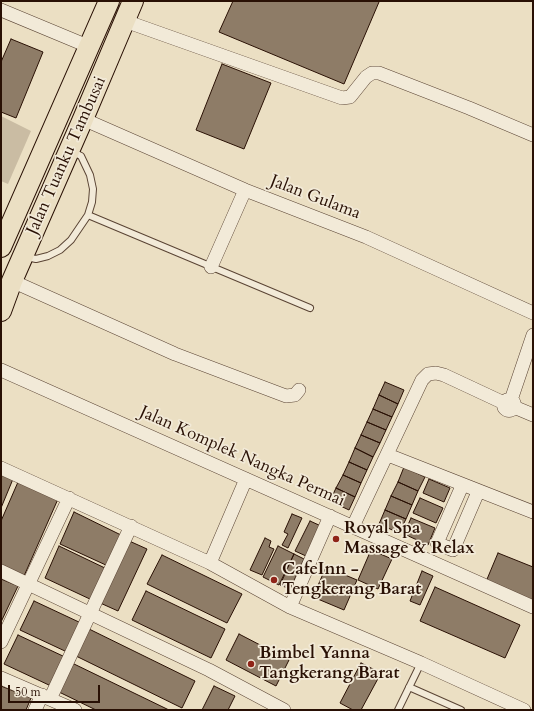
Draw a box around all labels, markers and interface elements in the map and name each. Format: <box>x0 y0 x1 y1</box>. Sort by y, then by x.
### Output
street label: Jalan Tuanku Tambusai <box>23 74 111 238</box>
street label: Jalan Gulama <box>267 171 363 225</box>
street label: Jalan Komplek Nangka Permai <box>136 402 348 512</box>
place label: Royal Spa Massage & Relax <box>344 519 474 559</box>
marker: Royal Spa Massage & Relax <box>331 534 341 544</box>
place label: CafeInn - Tengkerang Barat <box>282 560 421 600</box>
marker: CafeInn - Tengkerang Barat <box>269 575 279 585</box>
place label: Bimbel Yanna Tangkerang Barat <box>259 644 399 684</box>
marker: Bimbel Yanna Tangkerang Barat <box>246 659 256 669</box>
scale bar <box>10 677 102 703</box>
text: 50 m <box>15 684 41 700</box>

